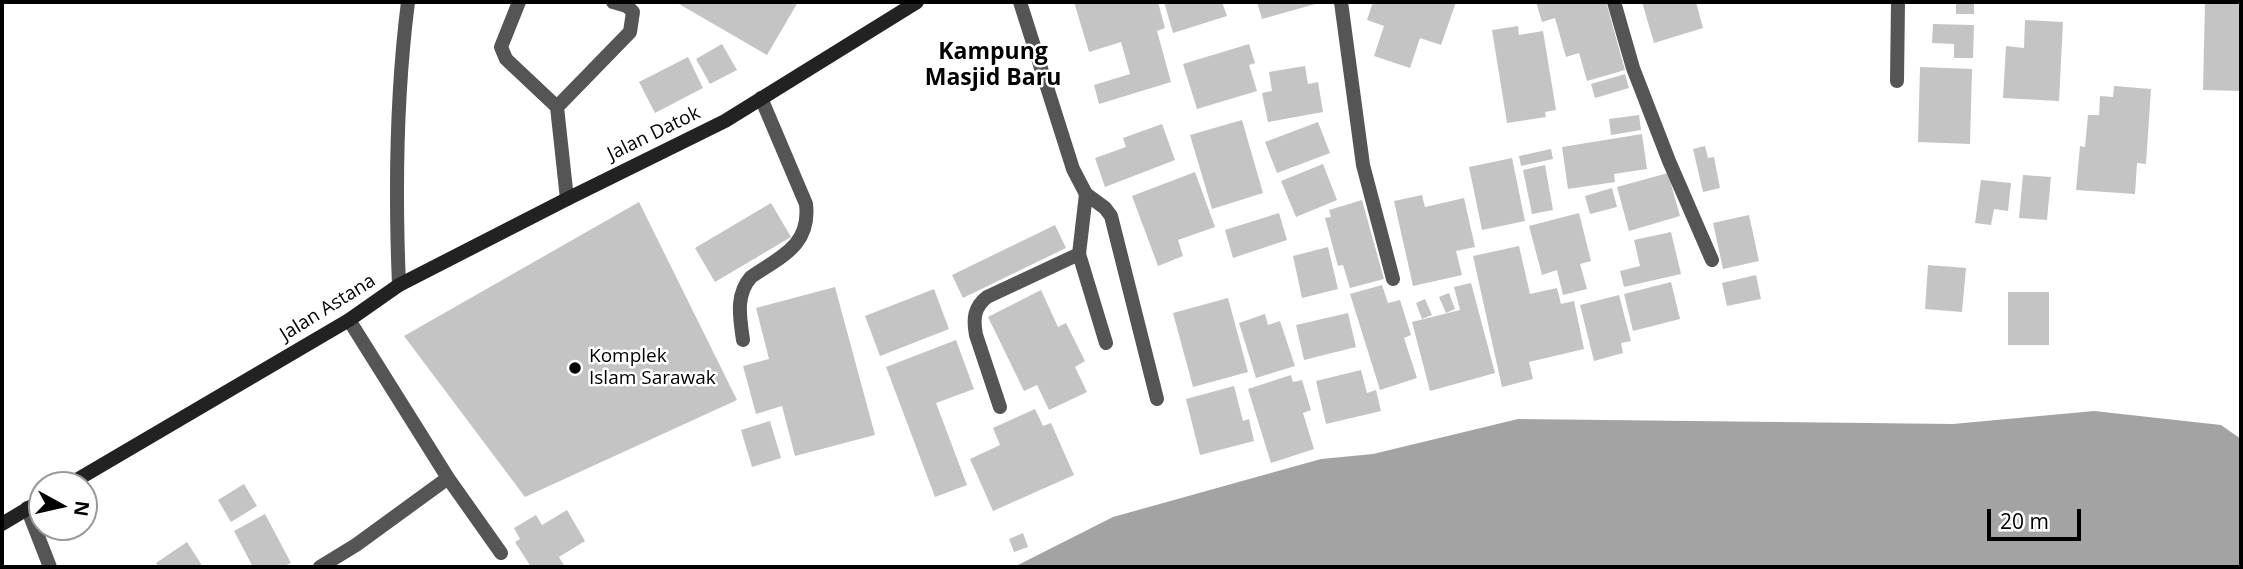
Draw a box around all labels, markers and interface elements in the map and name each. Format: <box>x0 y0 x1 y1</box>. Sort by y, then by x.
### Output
district label: Kampung Masjid Baru <box>925 38 1061 92</box>
street label: Jalan Datok <box>604 102 704 166</box>
street label: Jalan Astana <box>276 270 380 346</box>
place label: Komplek Islam Sarawak <box>589 346 716 390</box>
marker: Komplek Islam Sarawak <box>567 360 583 376</box>
north arrow <box>28 471 98 541</box>
scale bar <box>1991 496 2086 540</box>
text: N <box>68 499 96 518</box>
text: 20 m <box>2000 507 2049 535</box>

